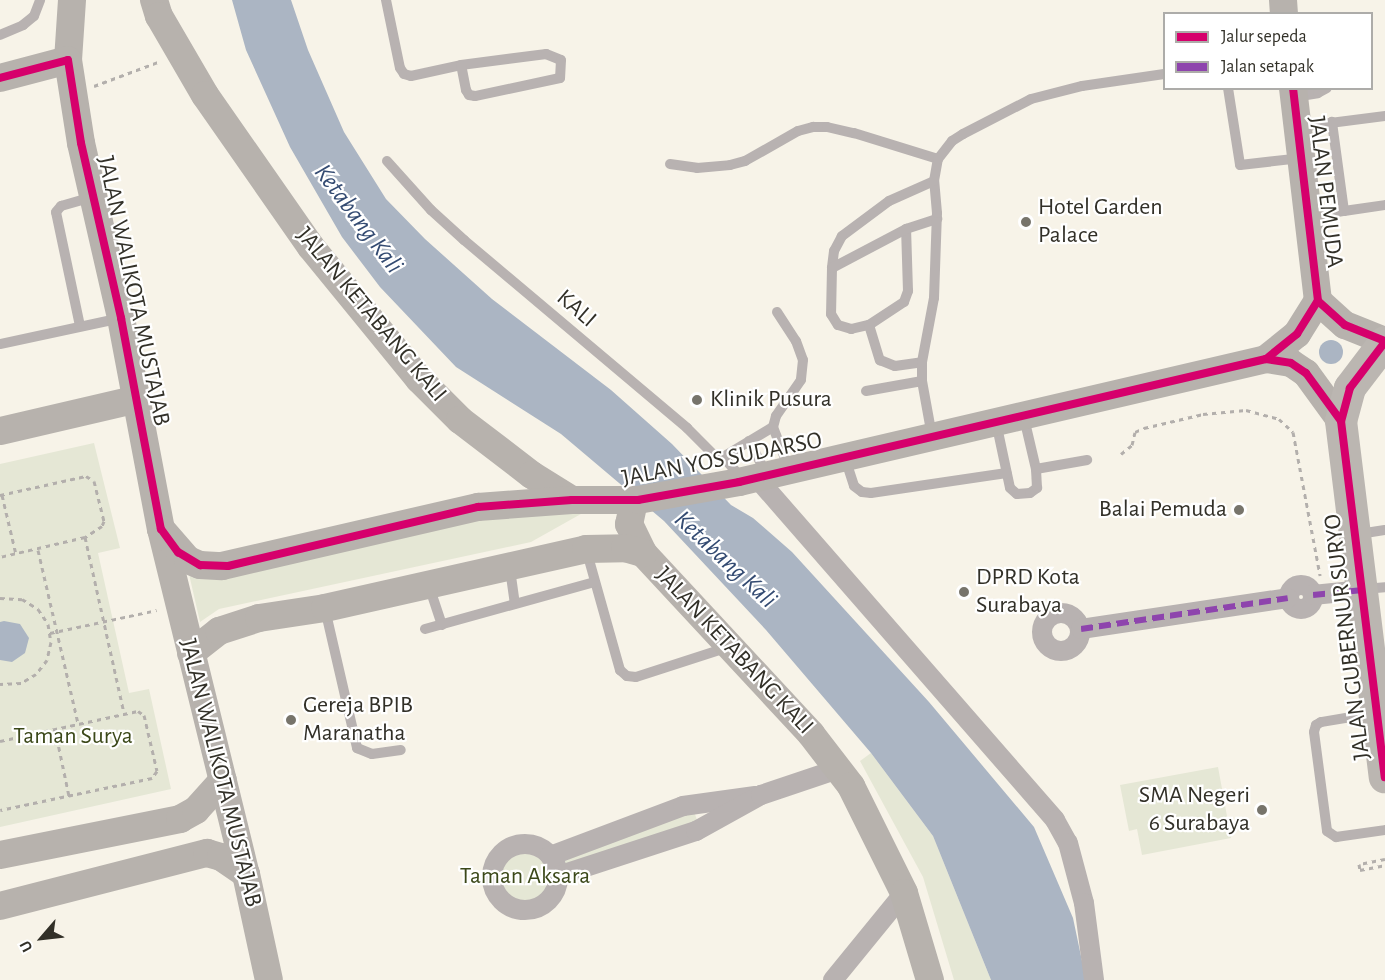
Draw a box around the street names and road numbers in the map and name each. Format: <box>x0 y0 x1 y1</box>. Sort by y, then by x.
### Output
street label: JALAN PEMUDA <box>1301 115 1349 269</box>
street label: JALAN WALIKOTA MUSTAJAB <box>90 153 176 429</box>
street label: JALAN KETABANG KALI <box>290 222 452 408</box>
street label: KALI <box>550 284 602 334</box>
street label: JALAN YOS SUDARSO <box>620 426 824 494</box>
street label: JALAN GUBERNUR SURYO <box>1319 512 1377 762</box>
street label: JALAN KETABANG KALI <box>649 561 819 741</box>
street label: JALAN WALIKOTA MUSTAJAB <box>173 636 267 910</box>

